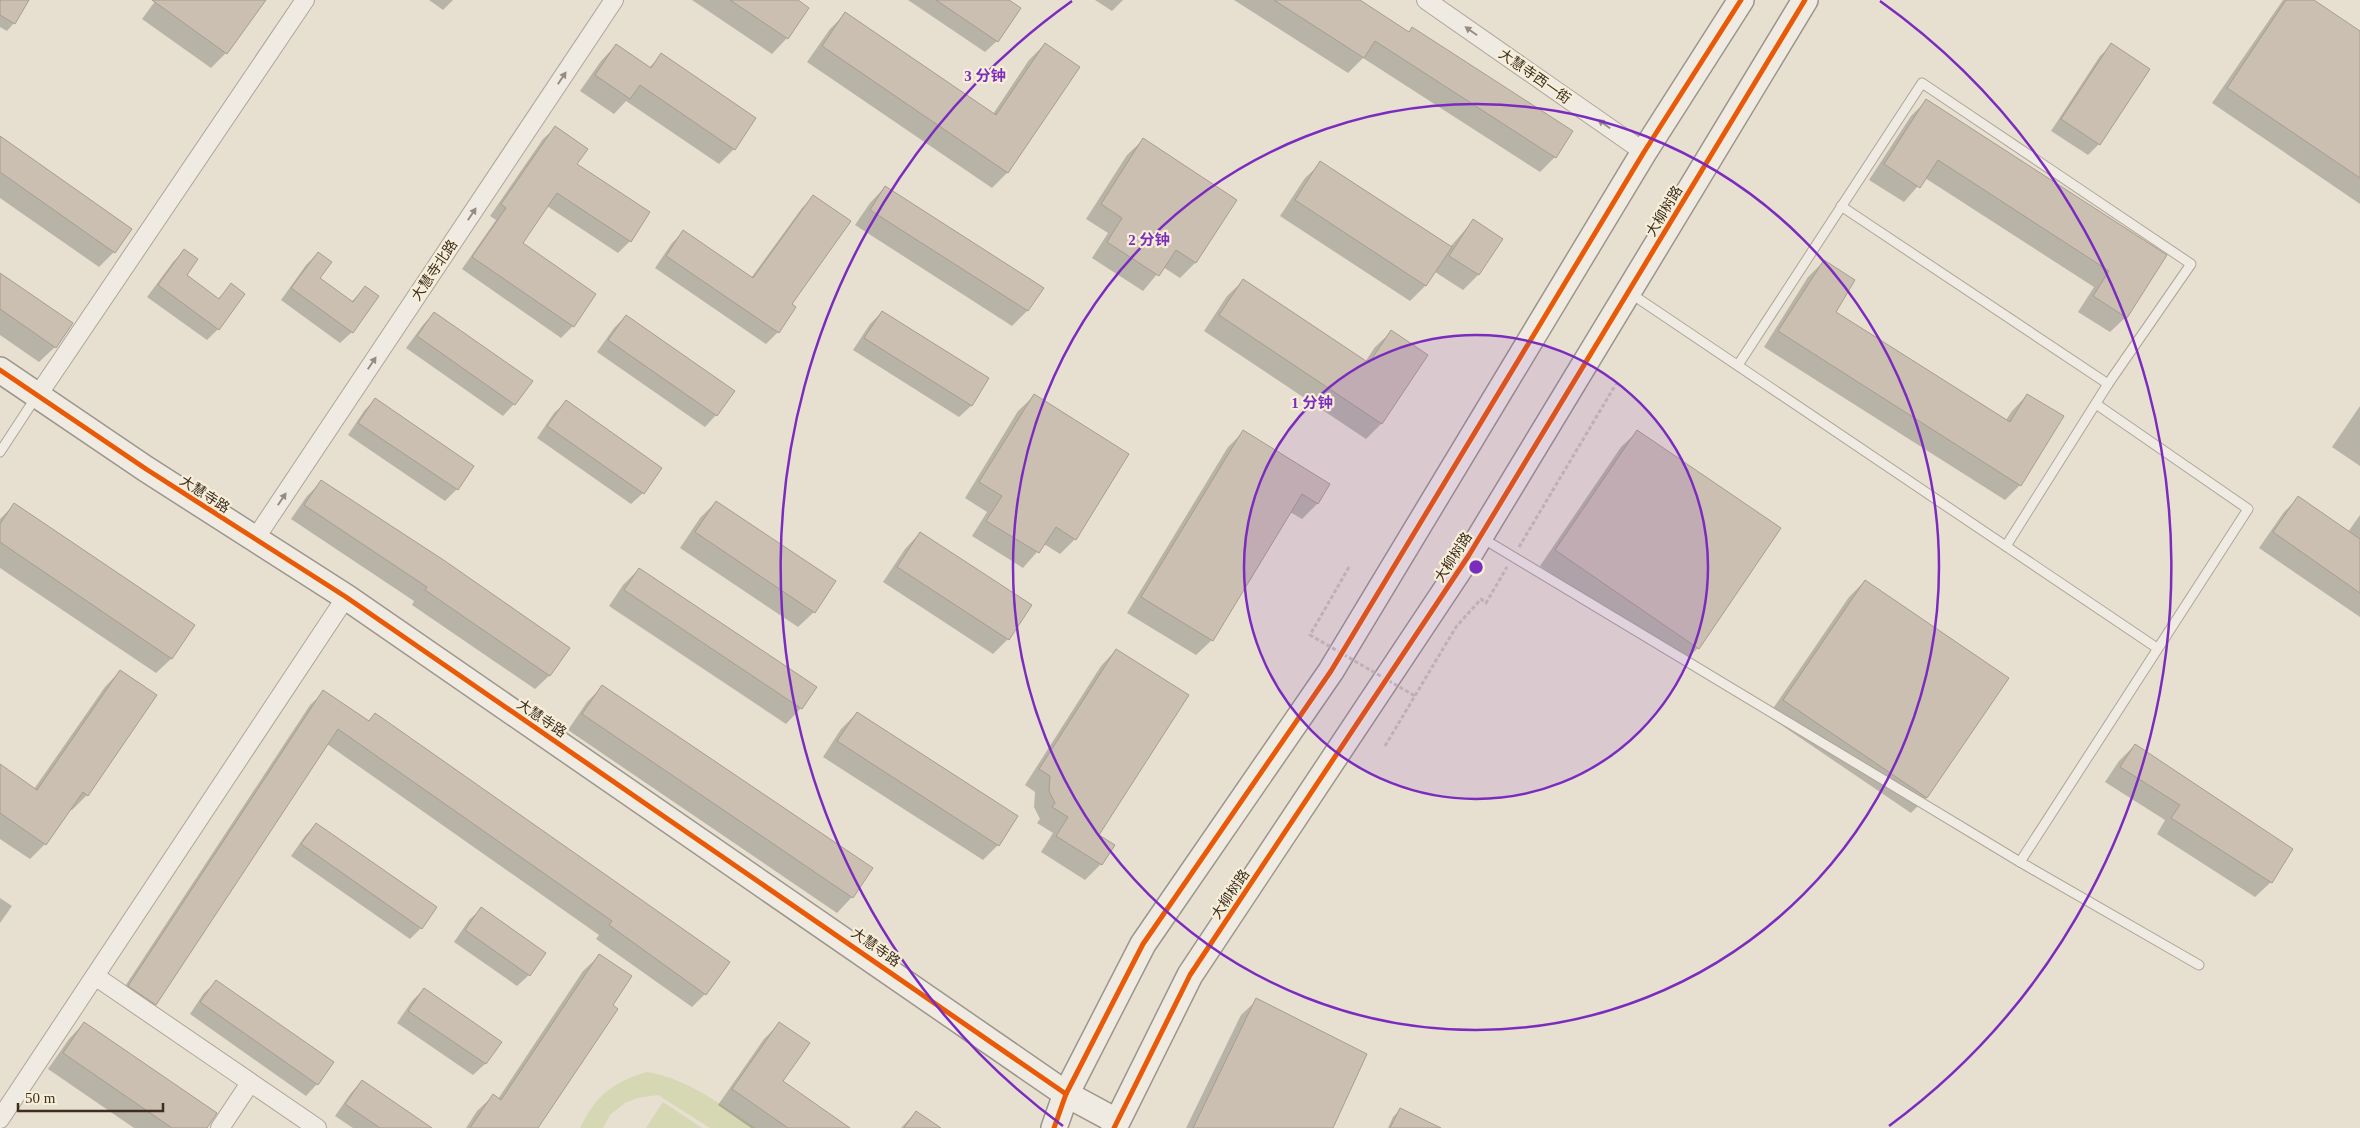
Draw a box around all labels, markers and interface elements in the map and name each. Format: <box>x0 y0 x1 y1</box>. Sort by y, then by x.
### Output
one-way arrow <box>1464 26 1477 36</box>
street label: 大慧寺西一街 <box>1496 46 1573 107</box>
text: 3 分钟 <box>964 68 1006 84</box>
one-way arrow <box>557 72 567 85</box>
one-way arrow <box>1597 119 1611 129</box>
street label: 大柳树路 <box>1643 183 1685 239</box>
one-way arrow <box>467 207 477 220</box>
text: 2 分钟 <box>1128 232 1170 248</box>
street label: 大慧寺北路 <box>408 237 460 303</box>
one-way arrow <box>367 357 377 370</box>
text: 1 分钟 <box>1291 395 1333 411</box>
street label: 大慧寺路 <box>177 473 232 516</box>
one-way arrow <box>277 492 286 505</box>
street label: 大柳树路 <box>1431 529 1475 585</box>
centre of rings <box>1467 558 1485 576</box>
street label: 大慧寺路 <box>514 697 569 740</box>
street label: 大柳树路 <box>1208 866 1252 922</box>
street label: 大慧寺路 <box>848 925 903 970</box>
scale bar <box>18 1080 162 1112</box>
text: 50 m <box>25 1090 56 1106</box>

